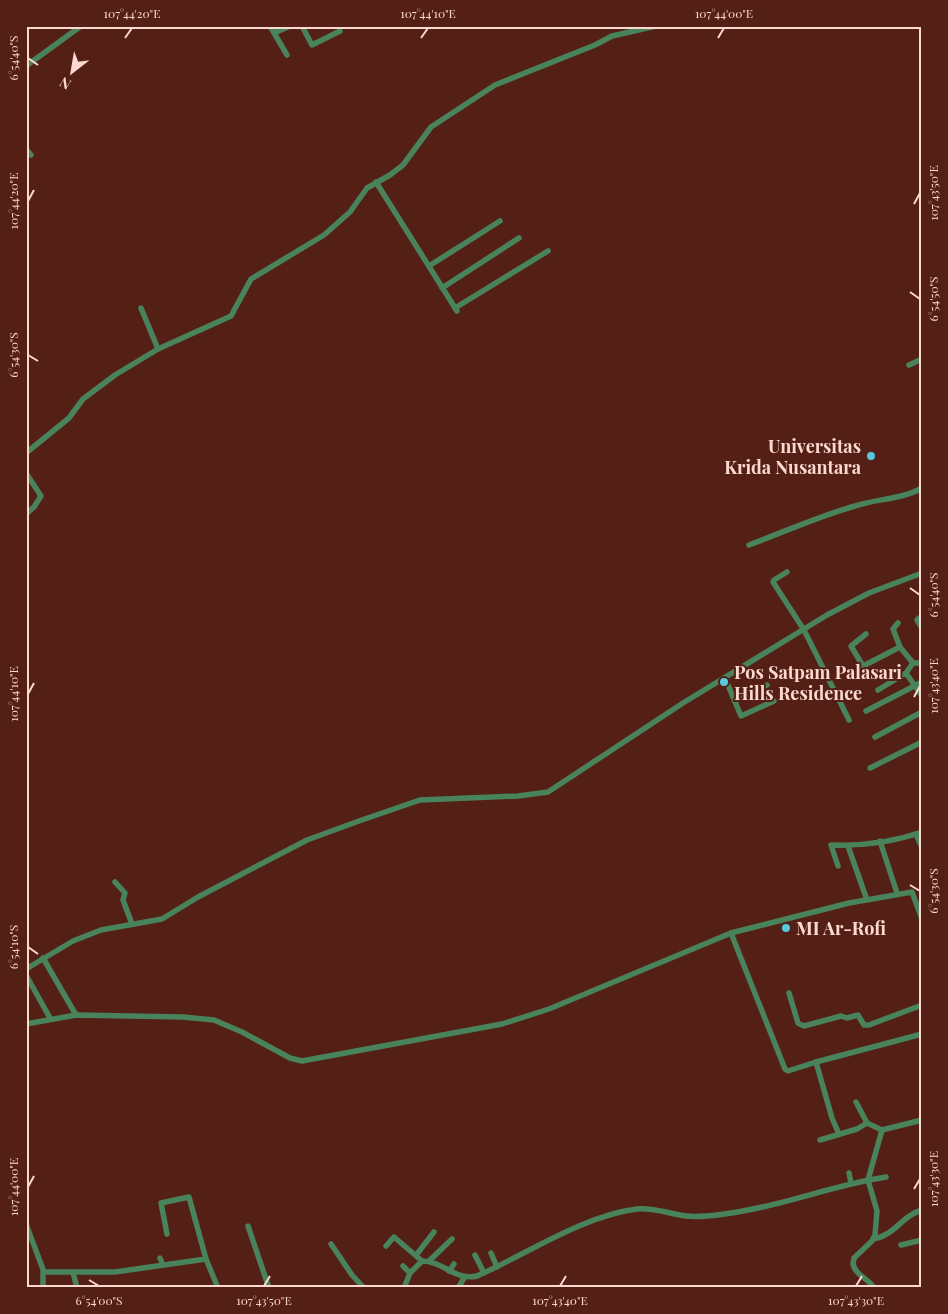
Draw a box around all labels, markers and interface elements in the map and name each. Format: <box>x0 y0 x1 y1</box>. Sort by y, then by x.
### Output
text: 107°44'20"E <box>104 5 160 21</box>
text: 107°44'10"E <box>400 5 456 21</box>
text: 107°44'00"E <box>695 5 753 21</box>
text: 6°54'40"S <box>5 35 21 81</box>
north arrow <box>48 48 98 98</box>
text: N <box>56 73 74 94</box>
text: 107°43'50"E <box>925 165 941 221</box>
text: 107°44'20"E <box>5 173 21 229</box>
text: 6°54'50"S <box>925 276 941 322</box>
text: 6°54'30"S <box>5 332 21 378</box>
place label: Universitas Krida Nusantara <box>724 434 862 479</box>
marker: Universitas Krida Nusantara <box>865 450 877 462</box>
text: 6°54'40"S <box>925 572 941 618</box>
text: 107°43'40"E <box>925 658 941 714</box>
place label: Pos Satpam Palasari Hills Residence <box>734 660 902 705</box>
text: 107°44'10"E <box>5 666 21 722</box>
marker: Pos Satpam Palasari Hills Residence <box>718 676 730 688</box>
text: 6°54'30"S <box>925 868 941 914</box>
place label: MI Ar-Rofi <box>796 916 886 940</box>
marker: MI Ar-Rofi <box>780 922 792 934</box>
text: 6°54'10"S <box>5 925 21 969</box>
text: 107°43'30"E <box>925 1151 941 1207</box>
text: 107°44'00"E <box>5 1158 21 1216</box>
text: 6°54'00"S <box>75 1292 123 1308</box>
text: 107°43'50"E <box>236 1292 292 1308</box>
text: 107°43'40"E <box>532 1292 588 1308</box>
text: 107°43'30"E <box>828 1292 884 1308</box>

